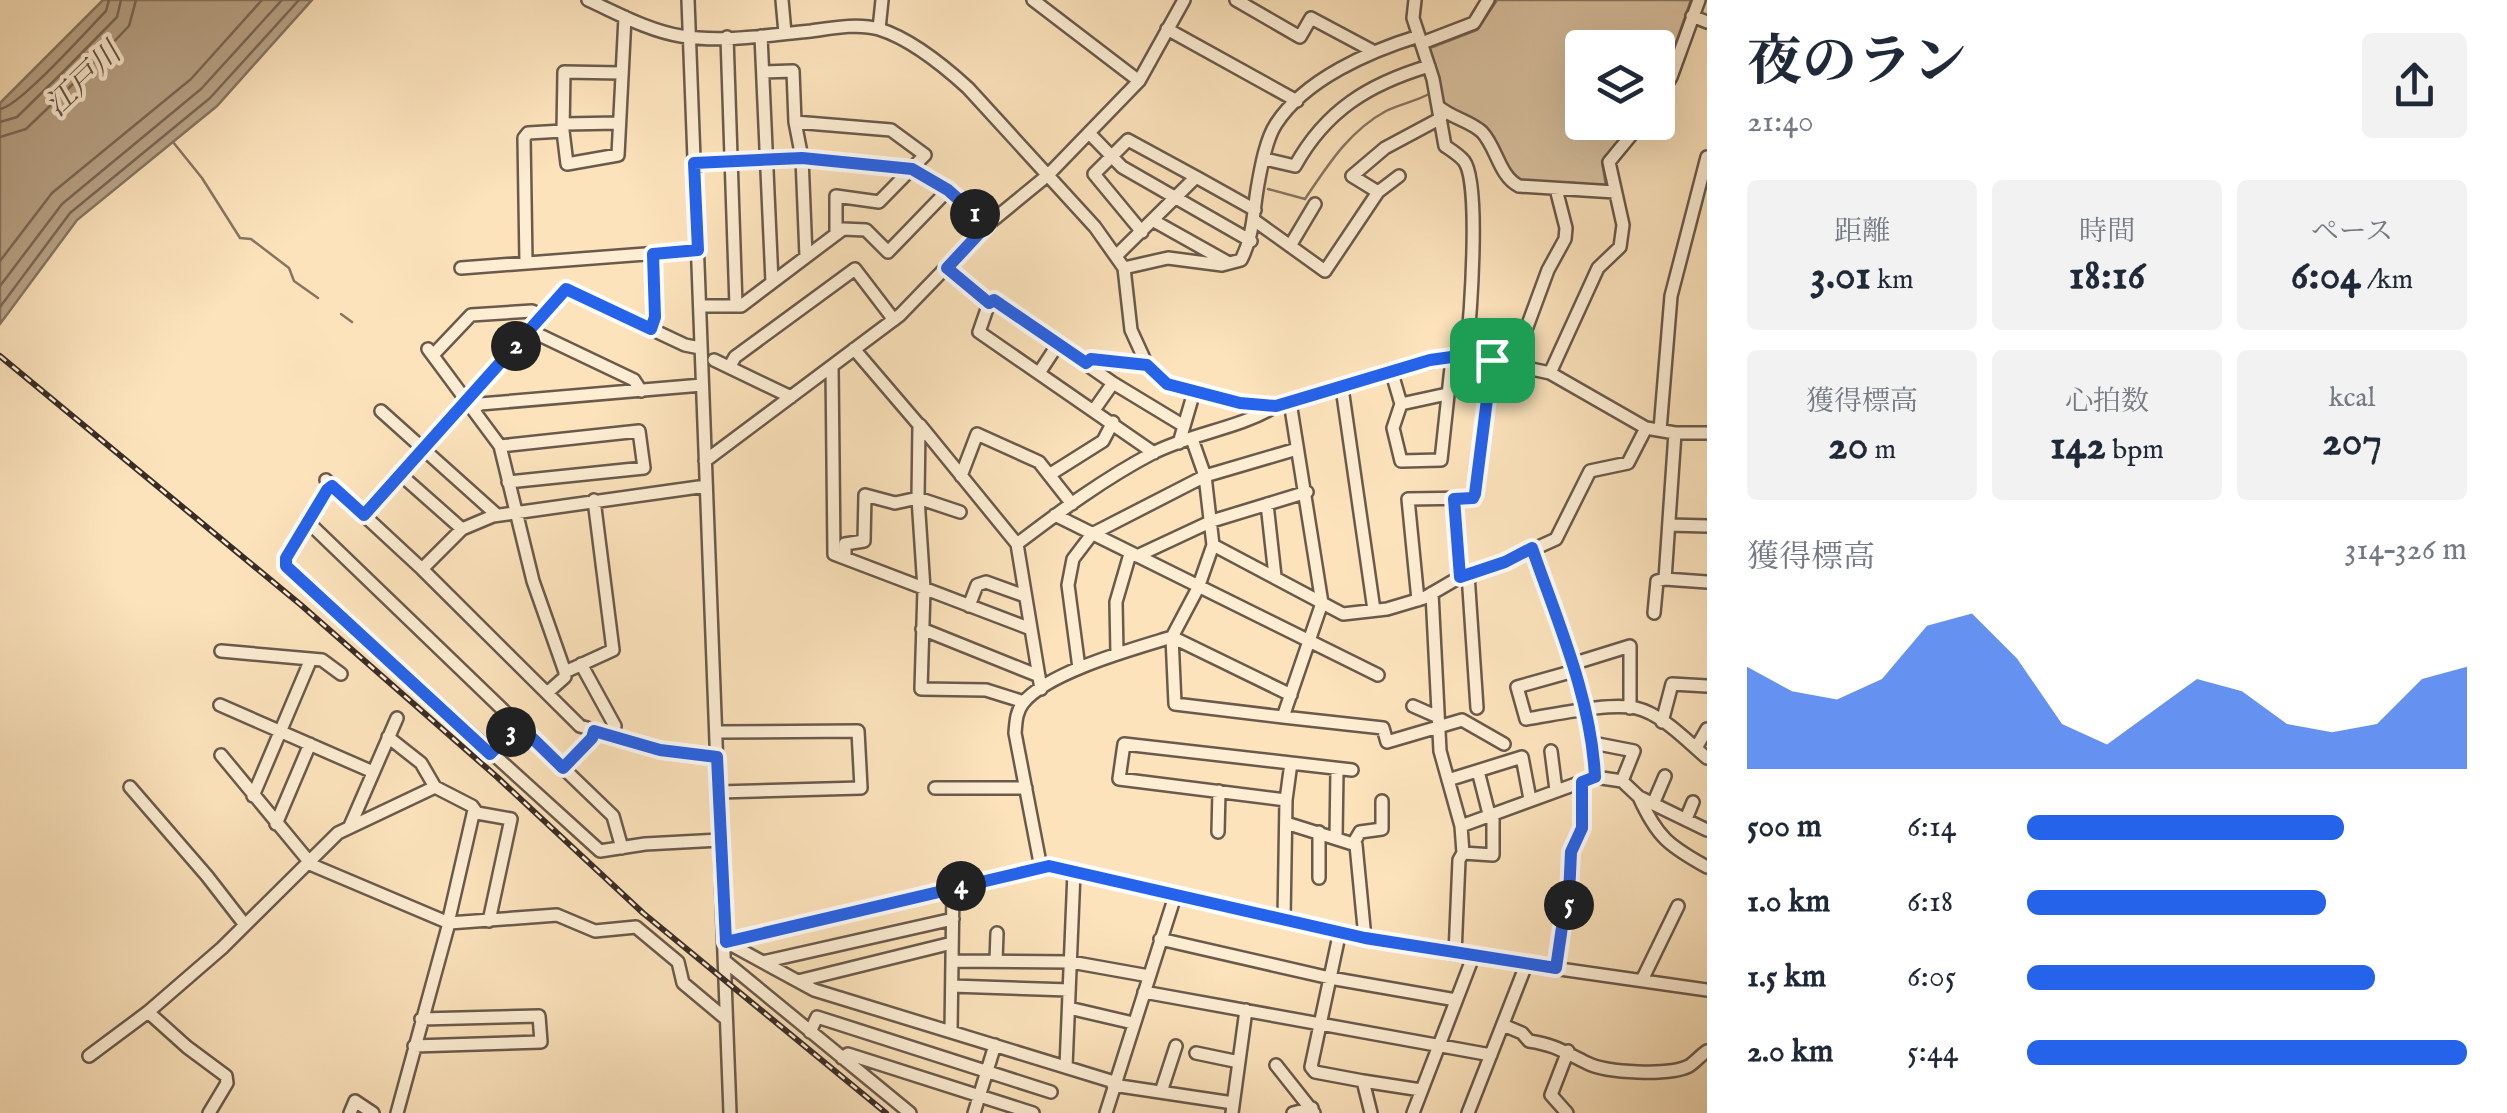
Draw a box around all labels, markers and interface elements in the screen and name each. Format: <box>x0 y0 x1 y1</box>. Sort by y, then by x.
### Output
text: 夜のラン <box>1747 29 1967 99</box>
map controls <box>1565 30 1675 140</box>
button: layers <box>1565 30 1675 140</box>
water label: 江戸川 <box>39 33 132 125</box>
button: share <box>2362 33 2467 138</box>
text: 21:40 <box>1747 102 1814 143</box>
pin: 1 <box>950 189 1000 239</box>
text: 1 <box>970 196 980 231</box>
text: 距離 <box>1834 215 1890 250</box>
text: 時間 <box>2079 215 2135 250</box>
text: ペース <box>2311 215 2393 250</box>
text: 3.01 <box>1810 250 1871 303</box>
text: 18:16 <box>2069 250 2145 303</box>
text: 6:04 <box>2291 250 2361 303</box>
text: km <box>1871 263 1914 298</box>
text: /km <box>2361 263 2413 298</box>
pin <box>1450 318 1535 403</box>
pin: 2 <box>491 321 541 371</box>
text: 2 <box>509 328 523 363</box>
icon: arrive <box>1465 333 1520 388</box>
text: kcal <box>2329 381 2375 416</box>
text: 獲得標高 <box>1806 385 1918 420</box>
text: 心拍数 <box>2065 385 2149 420</box>
text: 207 <box>2322 416 2382 469</box>
text: 20 <box>1828 420 1868 473</box>
text: 142 <box>2050 420 2106 473</box>
text: m <box>1868 433 1896 468</box>
text: bpm <box>2106 433 2164 468</box>
text: 314–326 m <box>2345 530 2467 571</box>
text: 獲得標高 <box>1747 538 1875 579</box>
pin: 3 <box>486 707 536 757</box>
text: 3 <box>506 714 516 749</box>
text: 500 m <box>1747 807 1822 848</box>
text: 6:14 <box>1907 807 1957 848</box>
pin: 4 <box>936 861 986 911</box>
text: 4 <box>954 868 968 903</box>
pin: 5 <box>1544 880 1594 930</box>
text: 1.0 km <box>1747 882 1830 923</box>
text: 6:18 <box>1907 882 1953 923</box>
text: 5 <box>1564 887 1574 922</box>
text: 1.5 km <box>1747 957 1826 998</box>
text: 6:05 <box>1907 957 1956 998</box>
text: 2.0 km <box>1747 1032 1833 1073</box>
text: 5:44 <box>1907 1032 1958 1073</box>

